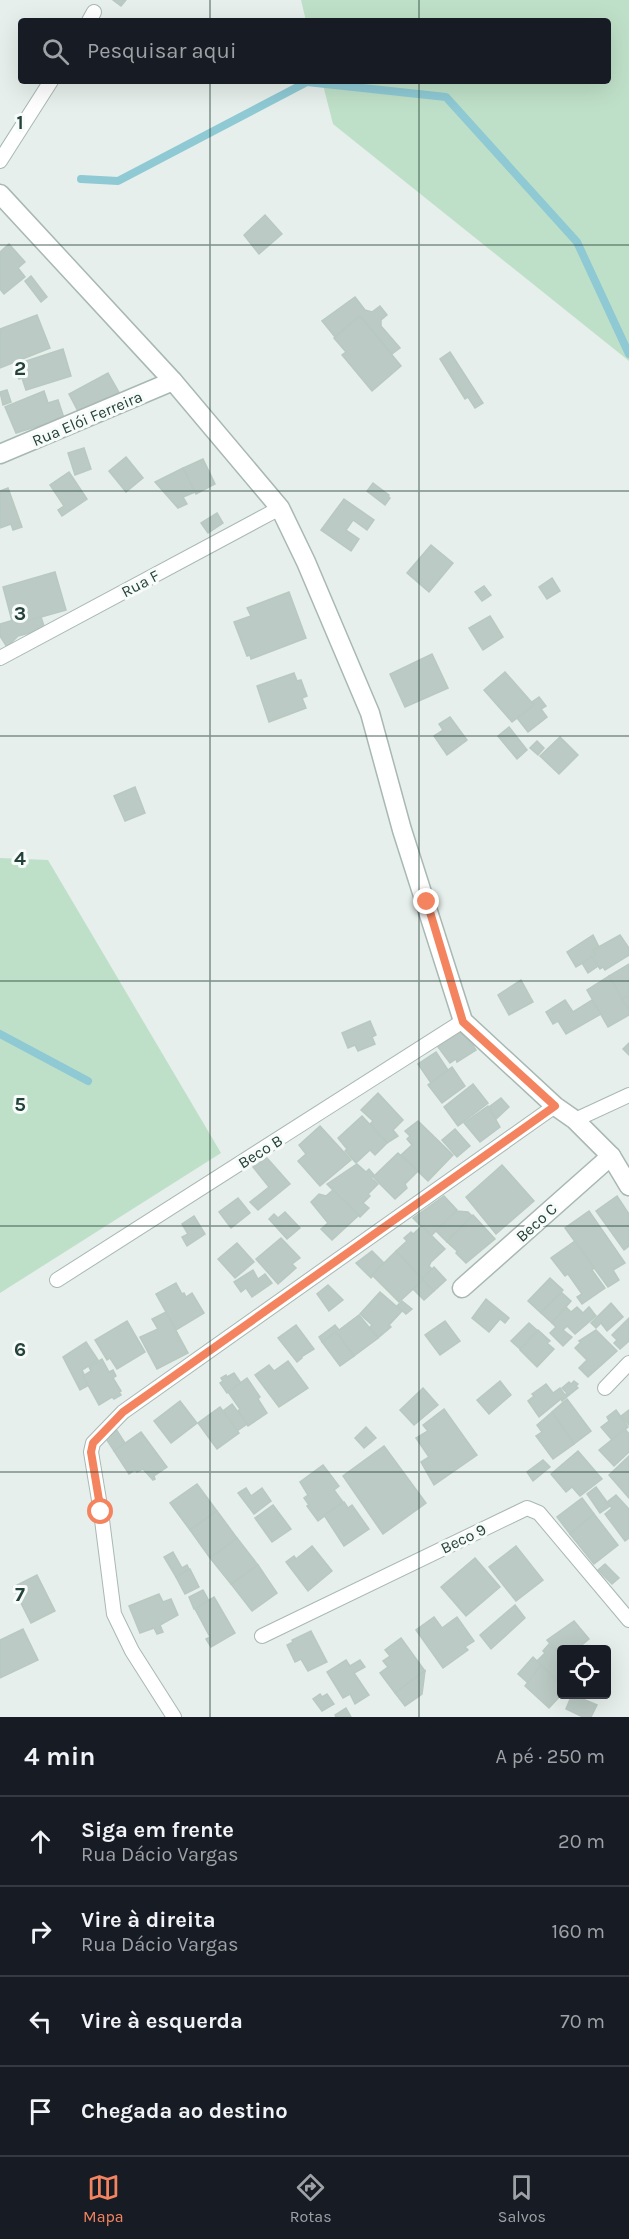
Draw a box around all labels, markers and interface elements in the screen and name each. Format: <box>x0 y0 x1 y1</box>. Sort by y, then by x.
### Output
search box <box>18 18 611 84</box>
icon: search <box>39 35 72 68</box>
text: Pesquisar aqui <box>87 38 236 64</box>
text: 1 <box>16 111 24 134</box>
text: 2 <box>14 357 26 380</box>
street label: Rua Elói Ferreira <box>29 387 145 450</box>
street label: Rua F <box>118 566 163 601</box>
text: 3 <box>14 602 26 625</box>
text: 4 <box>14 847 26 870</box>
route end <box>413 888 439 914</box>
text: 5 <box>14 1093 26 1116</box>
street label: Beco B <box>234 1130 286 1172</box>
street label: Beco C <box>512 1199 561 1246</box>
text: 6 <box>14 1338 26 1361</box>
route start <box>87 1498 113 1524</box>
street label: Beco 9 <box>437 1519 489 1558</box>
text: 7 <box>15 1583 25 1606</box>
map controls <box>557 1645 611 1699</box>
button: locate <box>557 1645 611 1699</box>
text: 4 min <box>24 1741 95 1772</box>
text: A pé · 250 m <box>496 1745 605 1768</box>
text: Siga em frente <box>81 1817 234 1843</box>
icon: ahead <box>24 1825 57 1858</box>
text: 20 m <box>558 1830 605 1853</box>
text: Rua Dácio Vargas <box>81 1843 239 1866</box>
text: Vire à direita <box>81 1907 216 1933</box>
icon: right <box>24 1915 57 1948</box>
text: 160 m <box>552 1920 605 1943</box>
text: Rua Dácio Vargas <box>81 1933 239 1956</box>
icon: left <box>24 2005 57 2038</box>
text: Vire à esquerda <box>81 2008 243 2034</box>
text: 70 m <box>560 2010 605 2033</box>
icon: arrive <box>24 2095 57 2128</box>
text: Chegada ao destino <box>81 2098 288 2124</box>
tab: Mapa <box>83 2171 124 2226</box>
tab: Rotas <box>290 2171 332 2226</box>
tab: Salvos <box>498 2171 546 2226</box>

